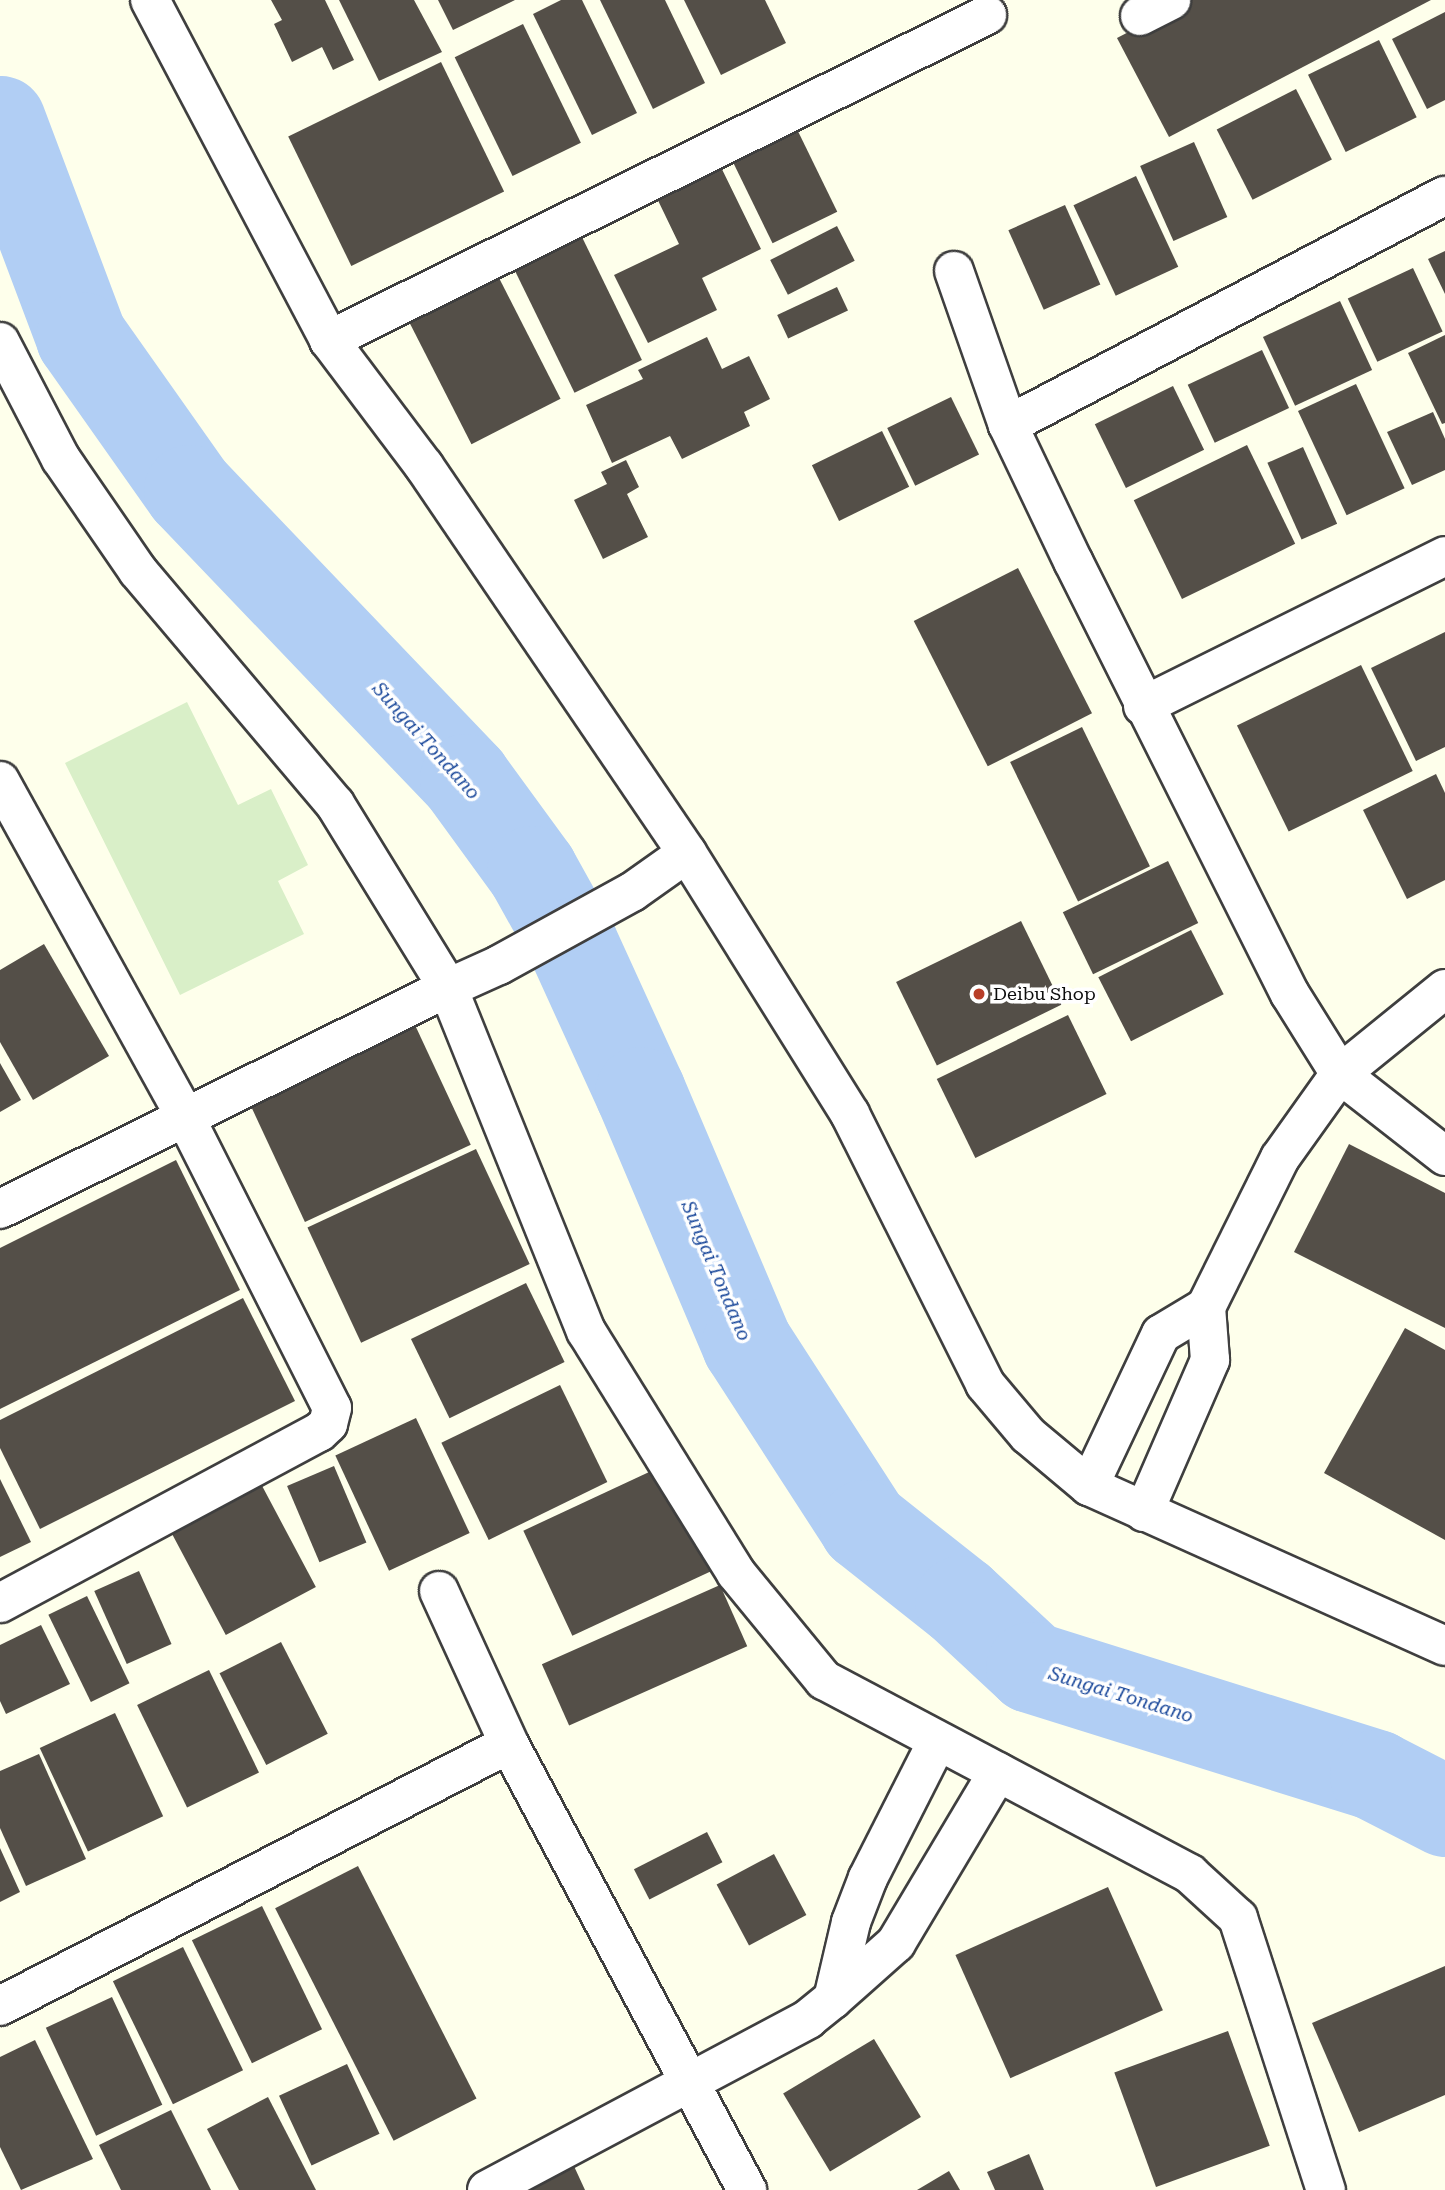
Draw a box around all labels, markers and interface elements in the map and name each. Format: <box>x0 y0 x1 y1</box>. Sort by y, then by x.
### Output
water label: Sungai Tondano <box>367 678 485 804</box>
place label: Deibu Shop <box>993 983 1096 1005</box>
marker: Deibu Shop <box>971 986 987 1002</box>
water label: Sungai Tondano <box>676 1198 756 1344</box>
water label: Sungai Tondano <box>1046 1662 1196 1728</box>

